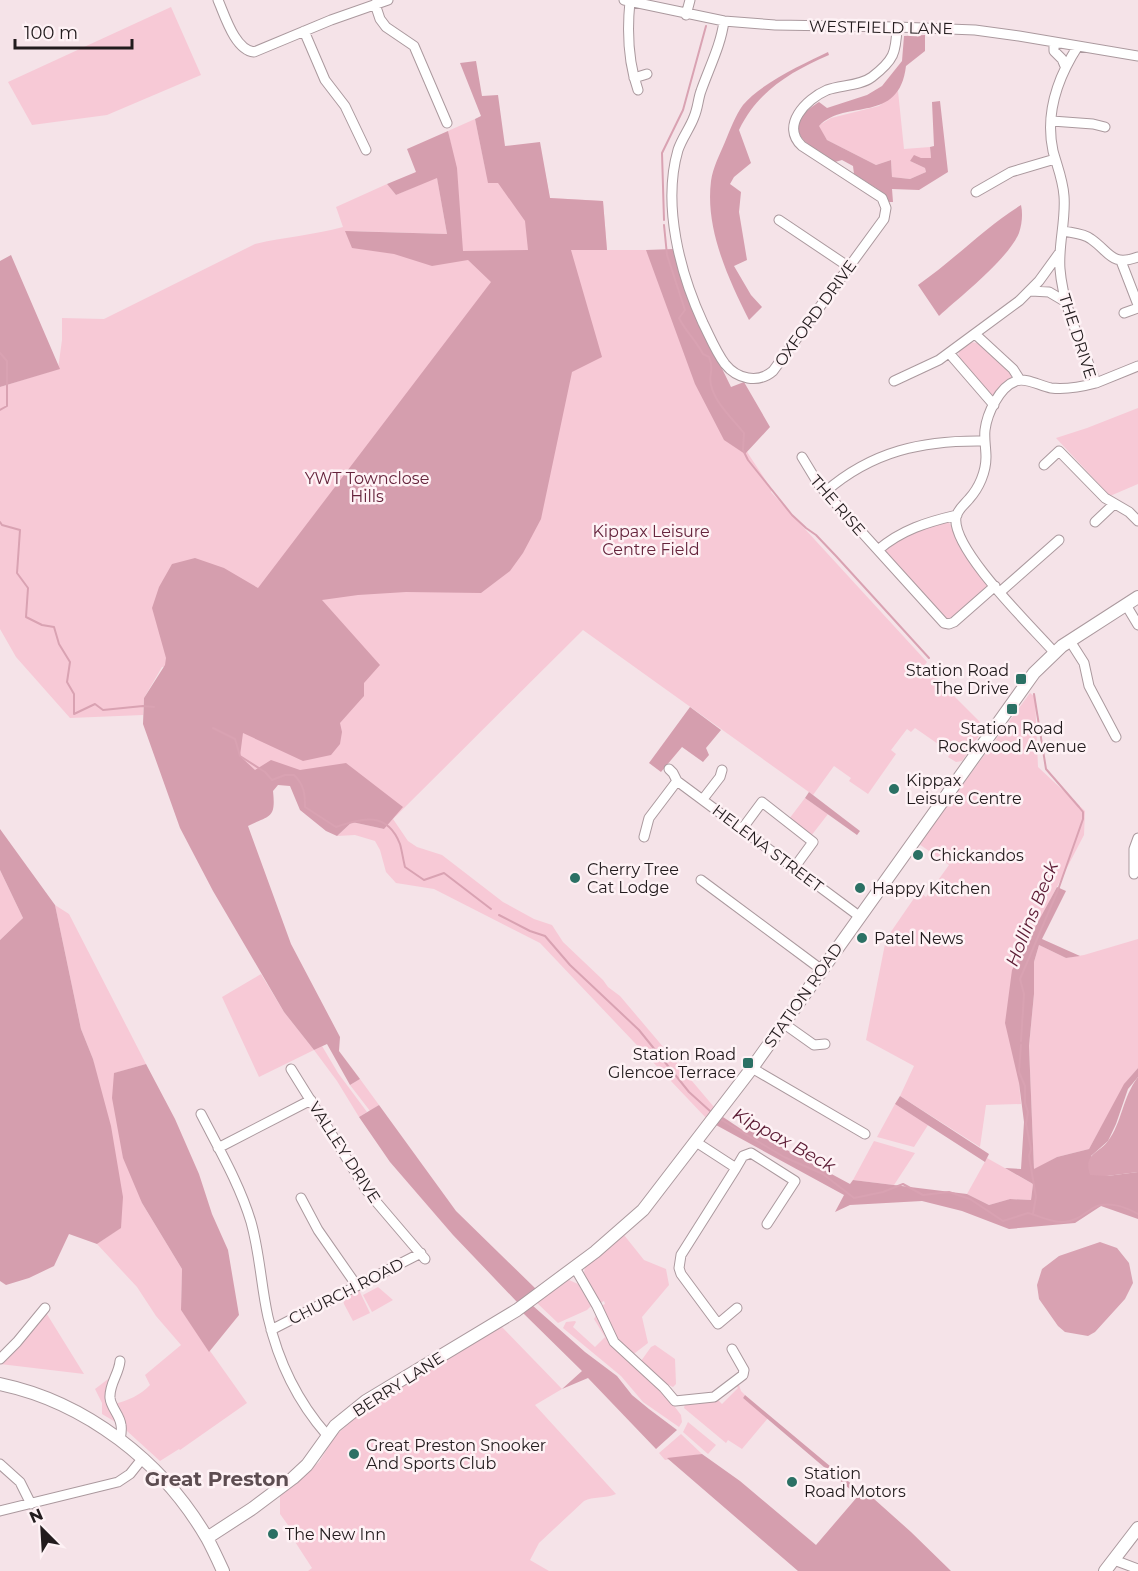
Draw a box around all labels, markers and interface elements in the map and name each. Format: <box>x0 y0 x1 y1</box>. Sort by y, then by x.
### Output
scale bar <box>15 12 132 50</box>
street label: WESTFIELD LANE <box>809 17 953 38</box>
text: 100 m <box>24 22 78 44</box>
street label: OXFORD DRIVE <box>771 256 860 370</box>
street label: THE DRIVE <box>1055 291 1100 381</box>
park label: YWT Townclose Hills <box>305 469 429 506</box>
street label: THE RISE <box>806 471 869 540</box>
park label: Kippax Leisure Centre Field <box>592 522 710 559</box>
place label: Station Road The Drive <box>906 661 1009 698</box>
marker: Station Road The Drive <box>1014 672 1028 686</box>
marker: Station Road Rockwood Avenue <box>1005 702 1019 716</box>
place label: Station Road Rockwood Avenue <box>938 719 1086 756</box>
place label: Kippax Leisure Centre <box>906 771 1022 808</box>
marker: Kippax Leisure Centre <box>887 782 901 796</box>
street label: HELENA STREET <box>709 801 827 897</box>
place label: Chickandos <box>930 846 1024 865</box>
marker: Chickandos <box>911 848 925 862</box>
water label: Hollins Beck <box>1001 857 1064 970</box>
place label: Cherry Tree Cat Lodge <box>587 860 679 897</box>
marker: Cherry Tree Cat Lodge <box>568 871 582 885</box>
place label: Happy Kitchen <box>872 879 991 898</box>
marker: Happy Kitchen <box>853 881 867 895</box>
place label: Patel News <box>874 929 964 948</box>
marker: Patel News <box>855 931 869 945</box>
street label: STATION ROAD <box>760 939 847 1051</box>
place label: Station Road Glencoe Terrace <box>608 1045 736 1082</box>
marker: Station Road Glencoe Terrace <box>741 1056 755 1070</box>
street label: VALLEY DRIVE <box>305 1098 384 1206</box>
water label: Kippax Beck <box>729 1103 840 1178</box>
street label: CHURCH ROAD <box>285 1254 407 1329</box>
street label: BERRY LANE <box>349 1348 447 1421</box>
place label: Great Preston Snooker And Sports Club <box>366 1436 546 1473</box>
marker: Great Preston Snooker And Sports Club <box>347 1447 361 1461</box>
place label: Station Road Motors <box>804 1464 906 1501</box>
district label: Great Preston <box>145 1467 289 1491</box>
marker: Station Road Motors <box>785 1475 799 1489</box>
north arrow <box>12 1499 72 1559</box>
text: N <box>26 1504 46 1527</box>
place label: The New Inn <box>285 1525 386 1544</box>
marker: The New Inn <box>266 1527 280 1541</box>

